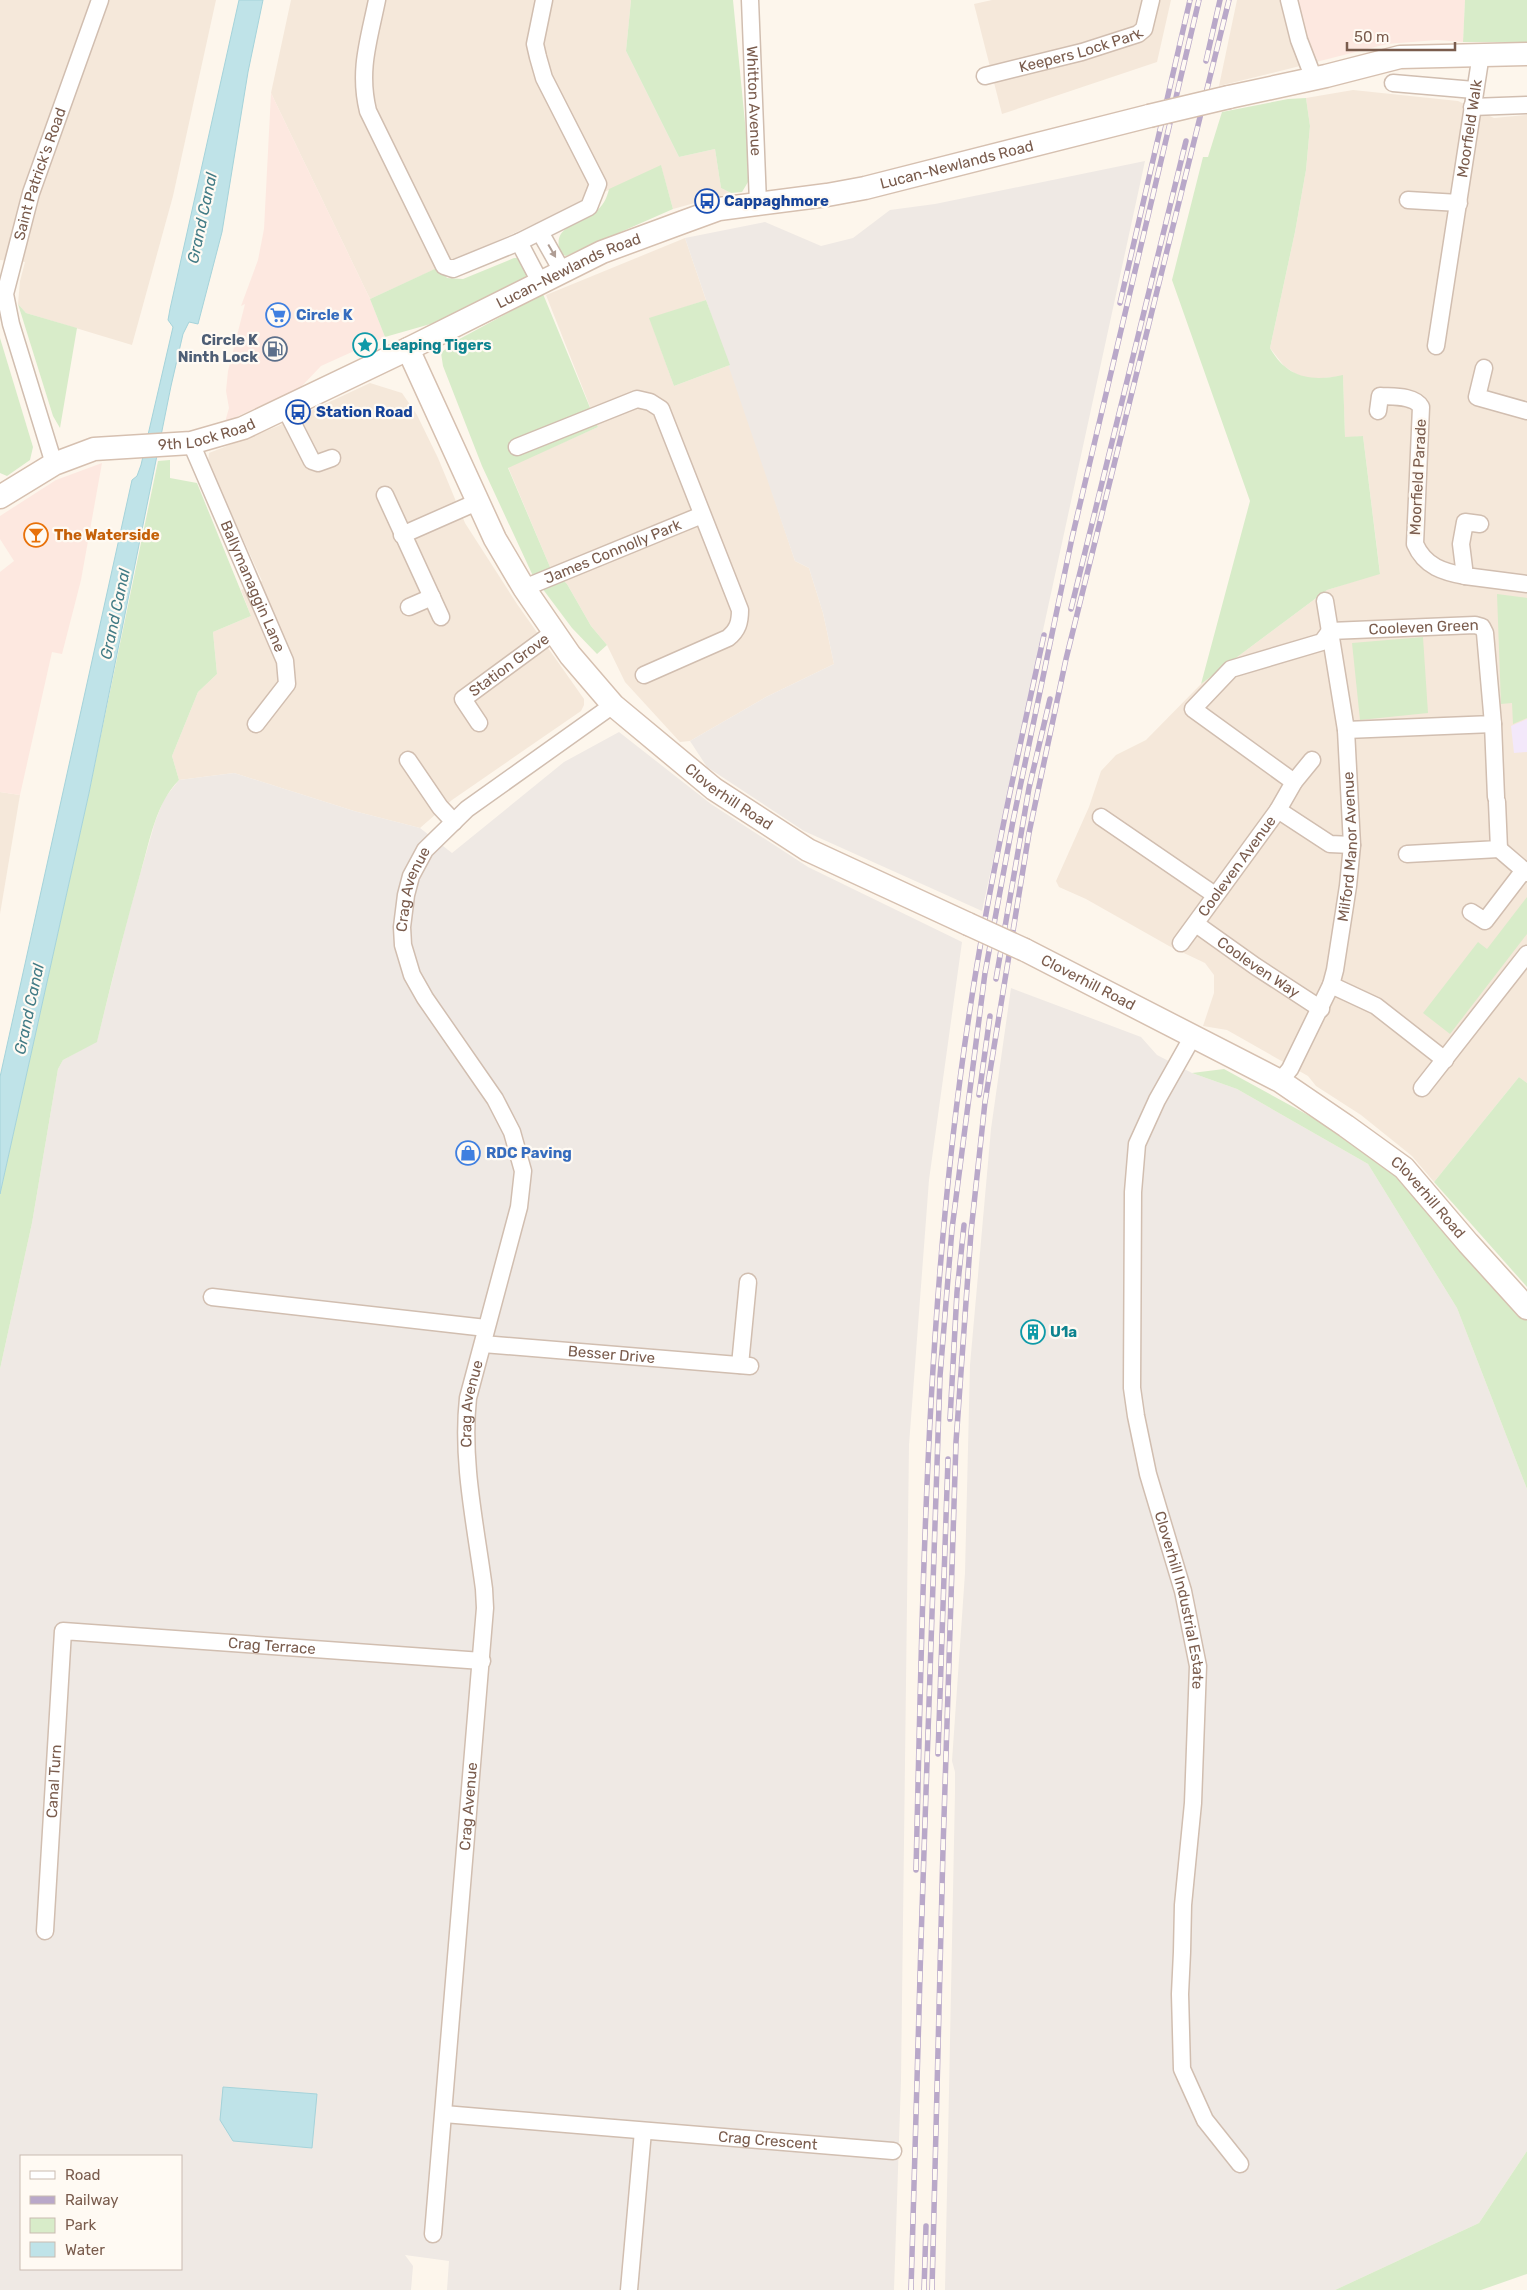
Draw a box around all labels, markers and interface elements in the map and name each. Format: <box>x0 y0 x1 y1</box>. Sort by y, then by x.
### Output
scale bar <box>1347 20 1454 52</box>
street label: Keepers Lock Park <box>1017 24 1147 76</box>
text: 50 m <box>1354 28 1389 46</box>
street label: Whitton Avenue <box>743 46 765 156</box>
street label: Moorfield Walk <box>1453 78 1486 179</box>
street label: Saint Patrick's Road <box>10 105 70 242</box>
street label: Lucan-Newlands Road <box>878 137 1035 193</box>
water label: Grand Canal <box>183 170 221 265</box>
bus stop icon: Cappaghmore <box>694 188 720 214</box>
place label: Cappaghmore <box>724 192 829 210</box>
street label: Lucan-Newlands Road <box>493 229 643 312</box>
one-way arrow <box>547 245 556 258</box>
supermarket icon: Circle K <box>265 302 291 328</box>
place label: Circle K <box>296 306 353 324</box>
place label: Circle K Ninth Lock <box>178 331 258 366</box>
place icon: Leaping Tigers <box>352 332 378 358</box>
fuel station icon: Circle K Ninth Lock <box>262 336 288 362</box>
place label: Leaping Tigers <box>382 336 492 354</box>
bus stop icon: Station Road <box>285 399 311 425</box>
place label: Station Road <box>316 403 413 421</box>
street label: 9th Lock Road <box>157 414 258 454</box>
street label: Moorfield Parade <box>1406 418 1430 536</box>
street label: James Connolly Park <box>542 515 684 588</box>
street label: Ballymanaggin Lane <box>216 518 289 655</box>
bar icon: The Waterside <box>23 522 49 548</box>
place label: The Waterside <box>54 526 160 544</box>
water label: Grand Canal <box>96 566 134 661</box>
street label: Cooleven Green <box>1368 616 1479 638</box>
street label: Station Grove <box>465 630 553 701</box>
street label: Cloverhill Road <box>681 760 776 834</box>
street label: Milford Manor Avenue <box>1334 771 1361 923</box>
street label: Cooleven Avenue <box>1194 812 1280 920</box>
street label: Crag Avenue <box>392 844 434 933</box>
street label: Cooleven Way <box>1214 933 1303 1002</box>
street label: Cloverhill Road <box>1038 951 1138 1014</box>
water label: Grand Canal <box>10 961 48 1056</box>
shop icon: RDC Paving <box>455 1140 481 1166</box>
place label: RDC Paving <box>486 1144 572 1162</box>
street label: Cloverhill Road <box>1387 1153 1469 1242</box>
building icon: U1a <box>1020 1319 1046 1345</box>
place label: U1a <box>1050 1323 1077 1341</box>
street label: Besser Drive <box>567 1342 656 1367</box>
street label: Crag Avenue <box>457 1358 487 1448</box>
street label: Cloverhill Industrial Estate <box>1151 1509 1207 1690</box>
street label: Crag Terrace <box>227 1634 316 1658</box>
street label: Canal Turn <box>43 1744 65 1819</box>
street label: Crag Avenue <box>456 1762 481 1851</box>
street label: Crag Crescent <box>717 2128 818 2154</box>
legend <box>20 2155 182 2270</box>
text: Road <box>65 2166 101 2184</box>
text: Railway <box>65 2191 119 2209</box>
text: Park <box>65 2216 96 2234</box>
text: Water <box>65 2241 105 2259</box>

